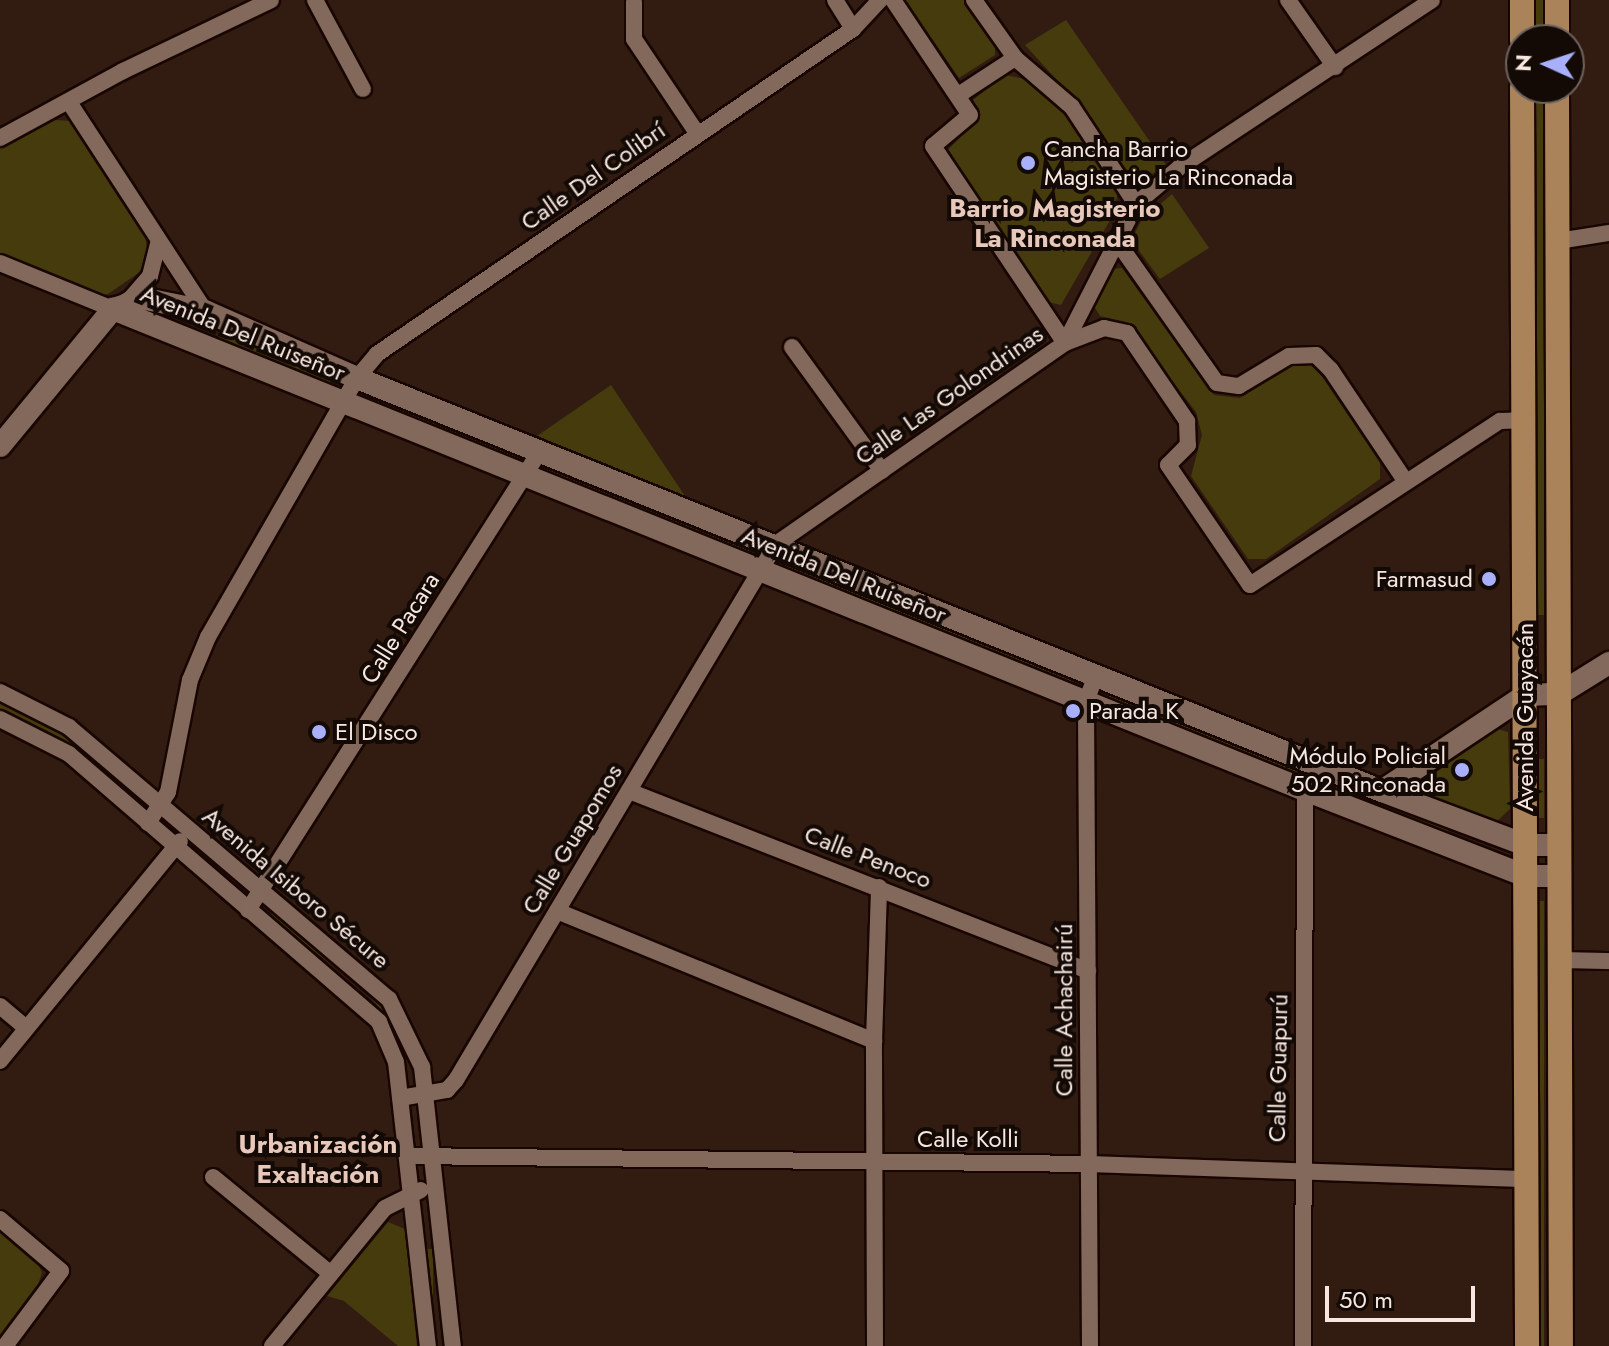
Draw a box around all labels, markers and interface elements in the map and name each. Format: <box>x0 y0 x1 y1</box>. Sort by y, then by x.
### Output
north arrow <box>1505 24 1585 104</box>
text: N <box>1507 53 1539 72</box>
street label: Calle Del Colibrí <box>515 116 671 236</box>
place label: Cancha Barrio Magisterio La Rinconada <box>1044 135 1293 191</box>
marker: Cancha Barrio Magisterio La Rinconada <box>1019 154 1037 172</box>
district label: Barrio Magisterio La Rinconada <box>949 193 1161 254</box>
street label: Avenida Del Ruiseñor <box>136 279 350 387</box>
street label: Calle Las Golondrinas <box>850 319 1048 471</box>
street label: Avenida Del Ruiseñor <box>737 521 951 629</box>
place label: Farmasud <box>1376 565 1473 593</box>
street label: Calle Pacara <box>355 567 445 689</box>
marker: Farmasud <box>1480 570 1498 588</box>
street label: Avenida Guayacán <box>1511 623 1539 811</box>
place label: Parada K <box>1089 697 1179 725</box>
marker: Parada K <box>1064 702 1082 720</box>
place label: El Disco <box>335 718 418 746</box>
marker: El Disco <box>310 723 328 741</box>
place label: Módulo Policial 502 Rinconada <box>1289 742 1446 798</box>
street label: Calle Guapomos <box>516 759 628 919</box>
marker: Módulo Policial 502 Rinconada <box>1453 761 1471 779</box>
street label: Avenida Isiboro Sécure <box>197 801 395 975</box>
street label: Calle Penoco <box>800 820 936 894</box>
street label: Calle Achachairú <box>1050 924 1078 1096</box>
street label: Calle Guapurú <box>1262 994 1294 1142</box>
street label: Calle Kolli <box>917 1125 1019 1153</box>
district label: Urbanización Exaltación <box>239 1129 397 1190</box>
scale bar <box>1329 1270 1479 1320</box>
text: 50 m <box>1339 1282 1393 1317</box>

